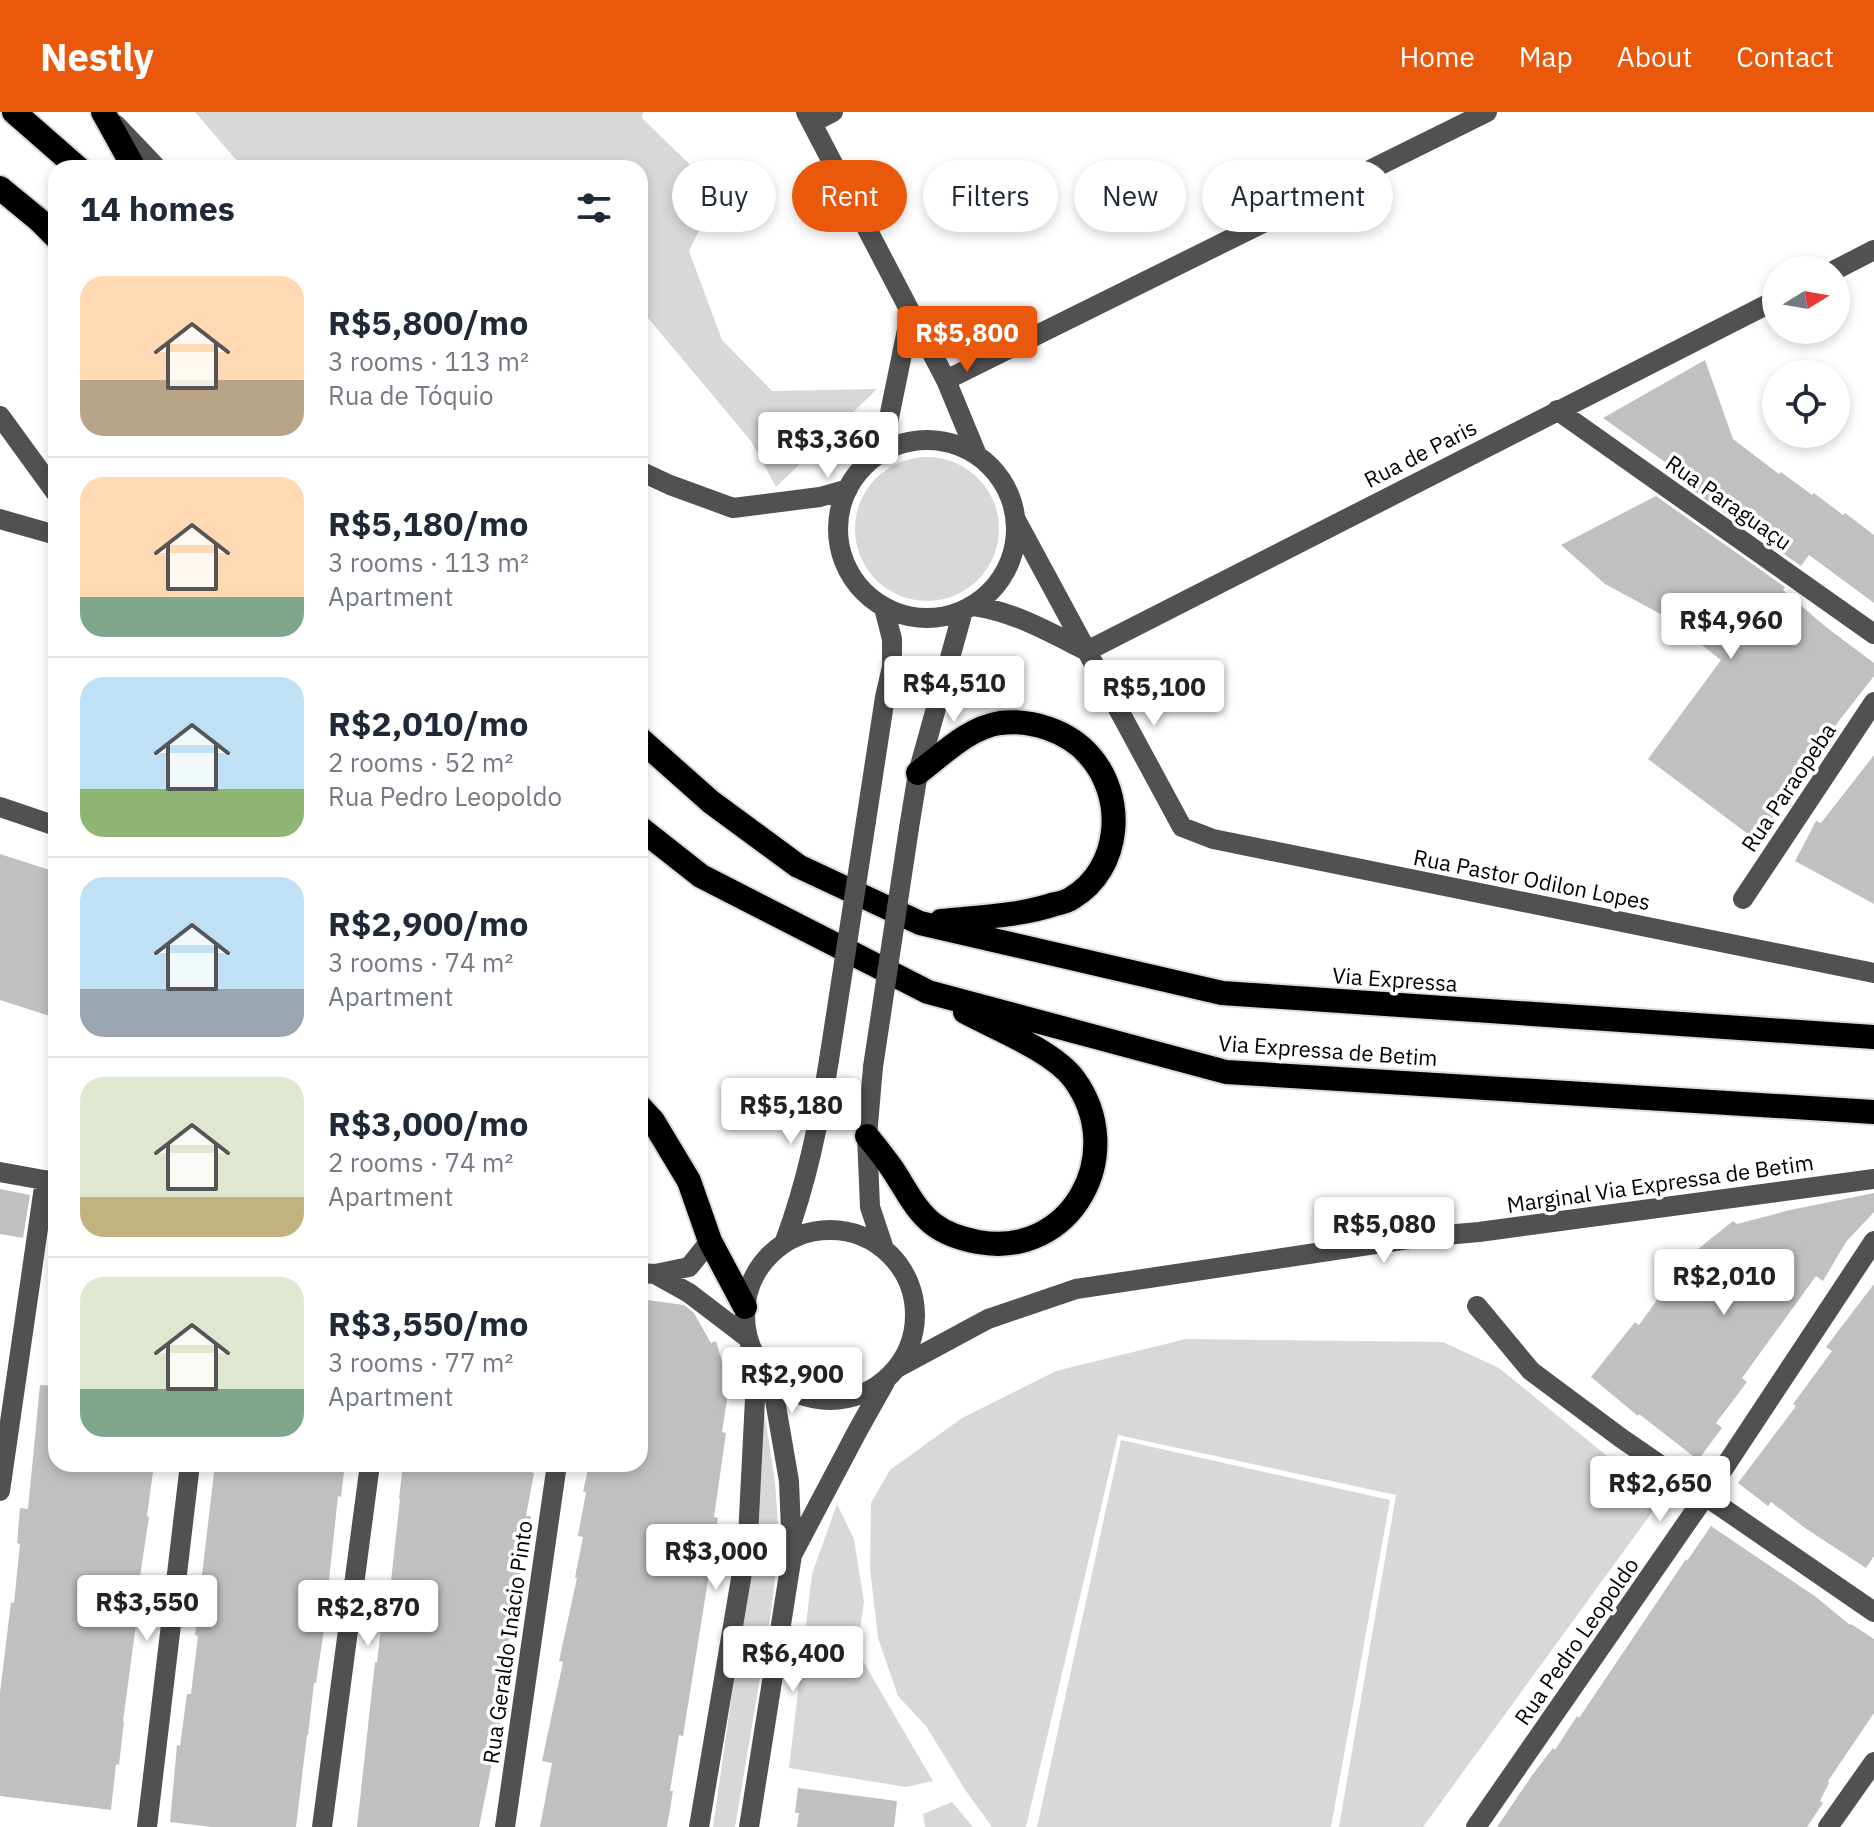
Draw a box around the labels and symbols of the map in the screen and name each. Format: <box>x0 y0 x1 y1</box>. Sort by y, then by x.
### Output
north arrow <box>1762 256 1850 344</box>
pin: R$5,800 <box>893 306 1041 374</box>
pin: R$3,360 <box>754 412 902 480</box>
street label: Rua de Paris <box>1359 412 1481 494</box>
street label: Rua Paraguaçu <box>1660 448 1798 556</box>
pin: R$4,960 <box>1657 593 1805 661</box>
pin: R$4,510 <box>880 656 1028 724</box>
pin: R$5,100 <box>1080 660 1228 728</box>
street label: Rua Paraopeba <box>1734 717 1842 857</box>
street label: Rua Pastor Odilon Lopes <box>1411 842 1653 916</box>
street label: Via Expressa <box>1331 960 1459 998</box>
street label: Via Expressa de Betim <box>1217 1028 1439 1072</box>
pin: R$5,180 <box>717 1078 865 1146</box>
street label: Marginal Via Expressa de Betim <box>1505 1147 1815 1219</box>
pin: R$5,080 <box>1310 1197 1458 1265</box>
pin: R$2,010 <box>1650 1249 1798 1317</box>
pin: R$2,900 <box>718 1347 866 1415</box>
pin: R$2,650 <box>1586 1456 1734 1524</box>
street label: Rua Geraldo Inácio Pinto <box>476 1519 538 1765</box>
pin: R$3,000 <box>642 1524 790 1592</box>
street label: Rua Pedro Leopoldo <box>1507 1552 1645 1730</box>
pin: R$3,550 <box>73 1575 221 1643</box>
pin: R$2,870 <box>294 1580 442 1648</box>
pin: R$6,400 <box>719 1626 867 1694</box>

